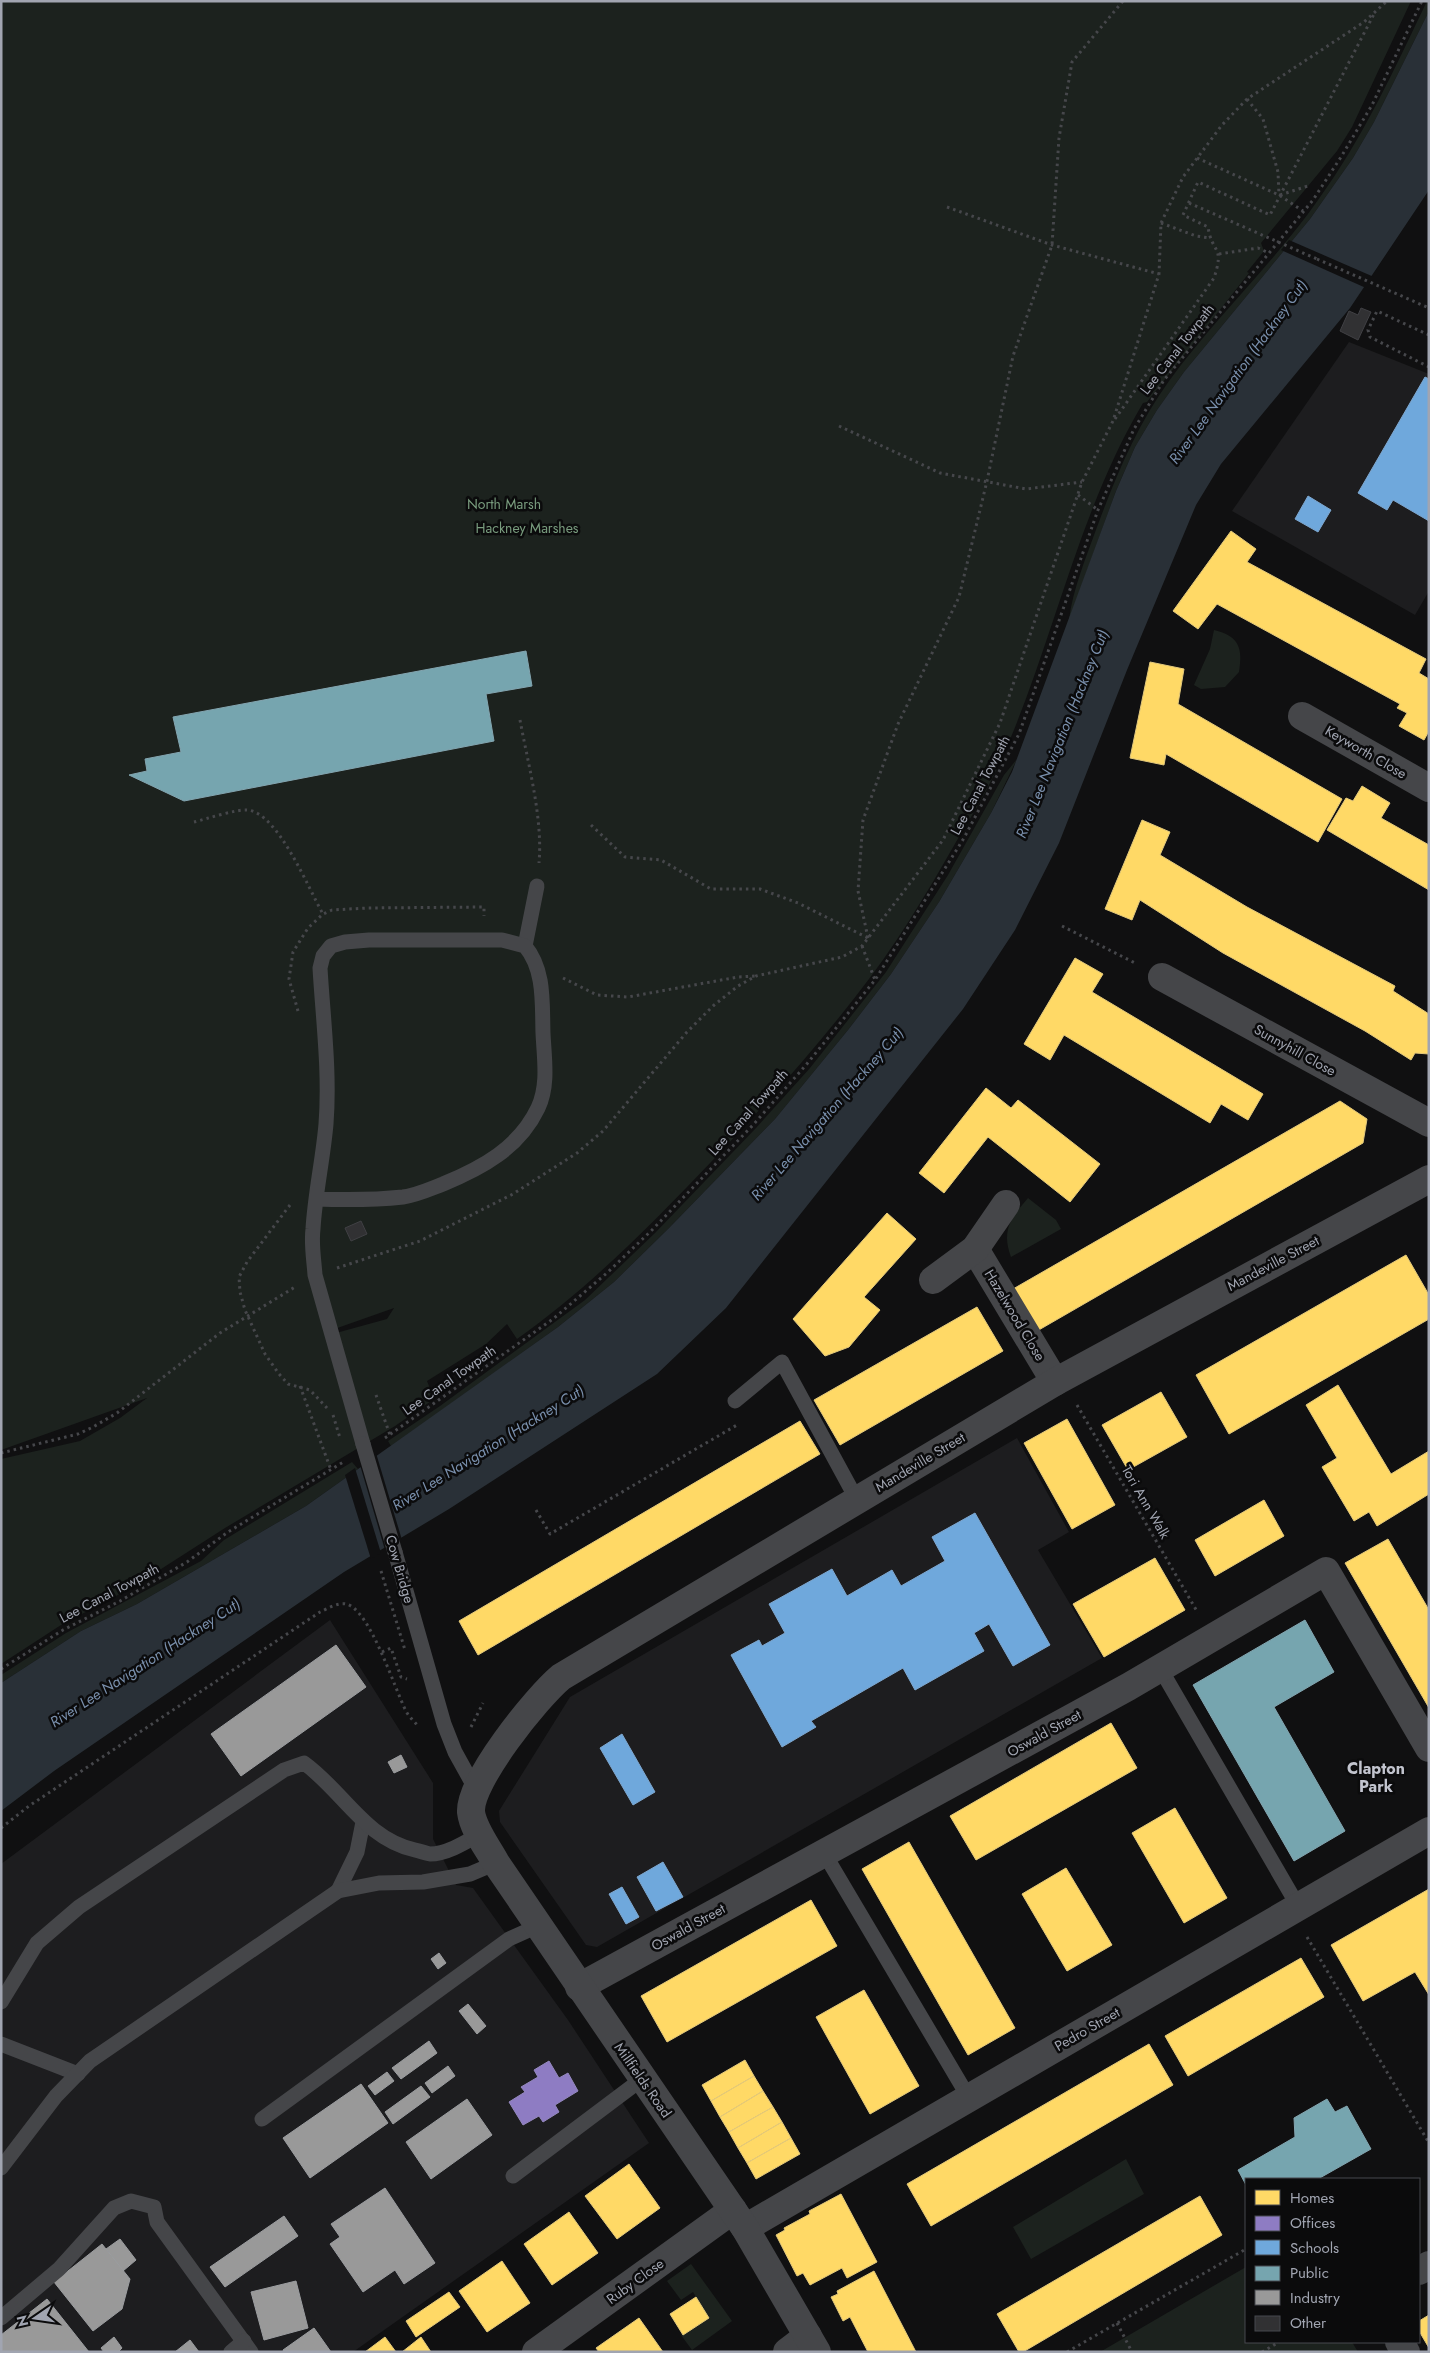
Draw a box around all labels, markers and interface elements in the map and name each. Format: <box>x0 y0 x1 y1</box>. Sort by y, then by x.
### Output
water label: River Lee Navigation (Hackney Cut) <box>1164 275 1312 469</box>
street label: Lee Canal Towpath <box>1135 299 1219 399</box>
park label: North Marsh <box>467 494 541 514</box>
park label: Hackney Marshes <box>475 518 579 538</box>
water label: River Lee Navigation (Hackney Cut) <box>1010 627 1114 841</box>
street label: Keyworth Close <box>1322 721 1410 783</box>
street label: Lee Canal Towpath <box>945 732 1015 838</box>
street label: Sunnyhill Close <box>1250 1019 1340 1081</box>
water label: River Lee Navigation (Hackney Cut) <box>746 1023 908 1205</box>
street label: Lee Canal Towpath <box>704 1064 792 1160</box>
street label: Mandeville Street <box>1224 1230 1323 1296</box>
street label: Hazelwood Close <box>980 1265 1050 1365</box>
street label: Lee Canal Towpath <box>398 1340 500 1420</box>
water label: River Lee Navigation (Hackney Cut) <box>388 1380 588 1516</box>
street label: Mandeville Street <box>871 1427 969 1497</box>
street label: Tori Ann Walk <box>1117 1461 1176 1543</box>
street label: Cow Bridge <box>381 1533 419 1605</box>
street label: Lee Canal Towpath <box>56 1558 162 1628</box>
water label: River Lee Navigation (Hackney Cut) <box>46 1593 244 1733</box>
street label: Oswald Street <box>1003 1704 1085 1762</box>
district label: Clapton Park <box>1347 1757 1405 1798</box>
street label: Oswald Street <box>647 1898 729 1956</box>
street label: Pedro Street <box>1051 2002 1124 2056</box>
street label: Millfields Road <box>610 2038 676 2122</box>
legend <box>1245 2178 1420 2343</box>
text: Homes <box>1290 2187 1334 2209</box>
text: Offices <box>1290 2212 1335 2234</box>
text: Schools <box>1290 2237 1339 2259</box>
street label: Ruby Close <box>602 2253 668 2309</box>
text: Public <box>1290 2262 1329 2284</box>
text: Industry <box>1290 2287 1340 2309</box>
north arrow <box>10 2293 60 2343</box>
text: Other <box>1290 2312 1327 2334</box>
text: N <box>11 2313 33 2329</box>

